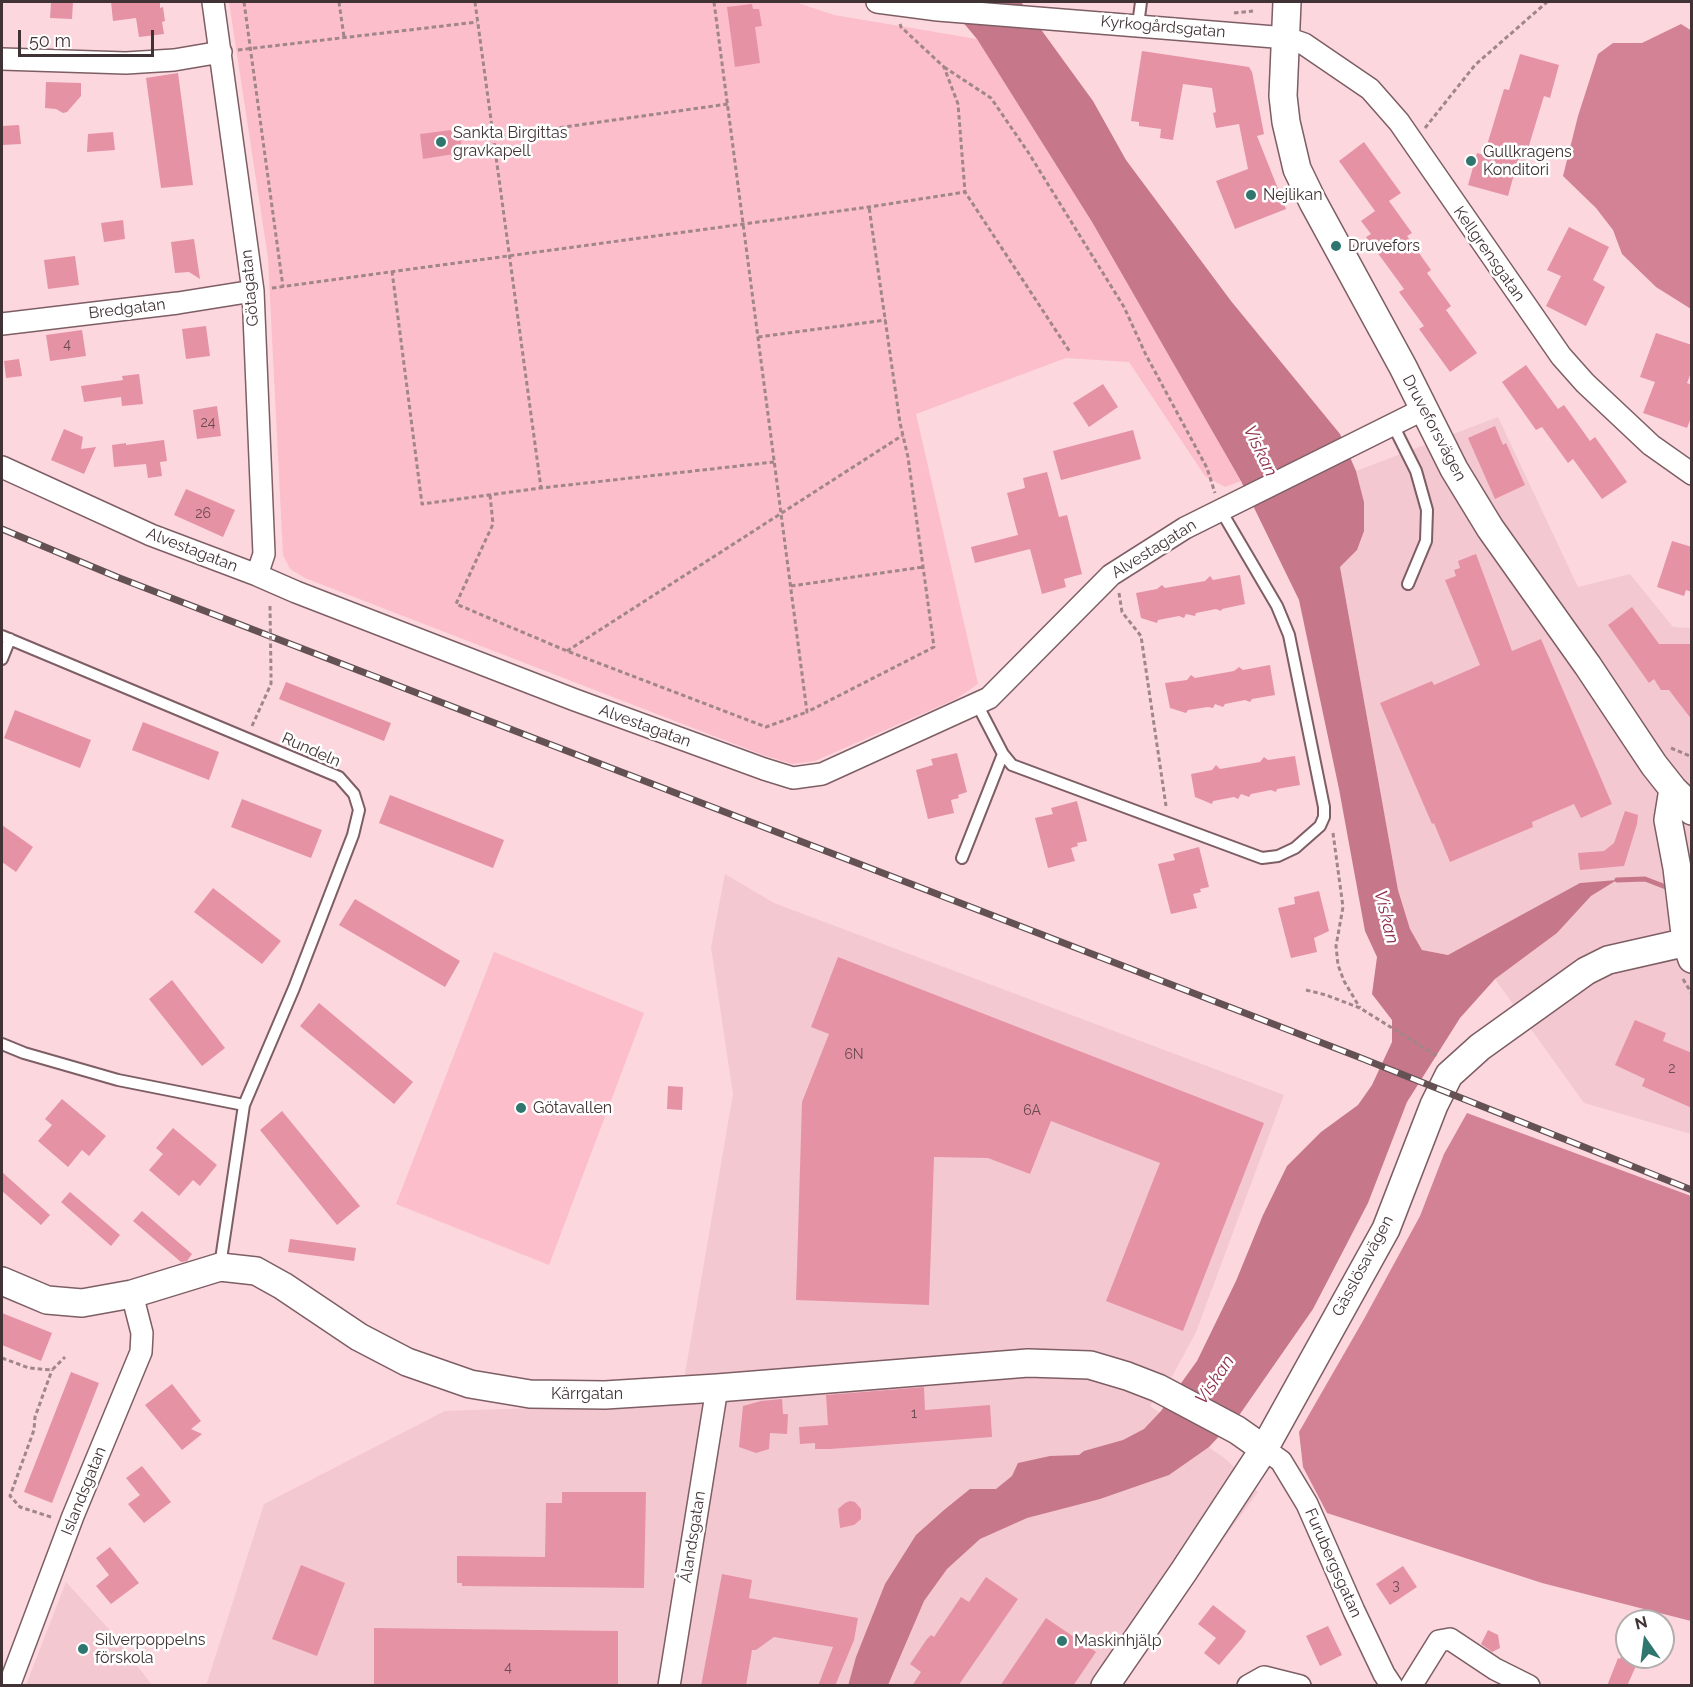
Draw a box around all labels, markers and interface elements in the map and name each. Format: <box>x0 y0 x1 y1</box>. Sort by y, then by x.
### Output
street label: Kyrkogårdsgatan <box>1100 12 1226 42</box>
scale bar <box>21 18 158 56</box>
text: 50 m <box>29 30 71 51</box>
place label: Sankta Birgittas gravkapell <box>453 123 567 161</box>
marker: Sankta Birgittas gravkapell <box>434 135 448 149</box>
place label: Gullkragens Konditori <box>1483 142 1572 180</box>
marker: Gullkragens Konditori <box>1464 154 1478 168</box>
place label: Nejlikan <box>1263 185 1323 205</box>
marker: Nejlikan <box>1244 188 1258 202</box>
street label: Kellgrensgatan <box>1449 203 1529 305</box>
place label: Druvefors <box>1348 236 1420 256</box>
marker: Druvefors <box>1329 239 1343 253</box>
street label: Götagatan <box>237 249 263 327</box>
street label: Bredgatan <box>87 295 167 323</box>
house number: 4 <box>63 337 71 353</box>
street label: Druveforsvägen <box>1398 372 1470 484</box>
house number: 24 <box>201 415 215 431</box>
water label: Viskan <box>1238 422 1282 480</box>
house number: 26 <box>195 506 211 522</box>
street label: Alvestagatan <box>1108 515 1200 583</box>
street label: Alvestagatan <box>144 524 240 576</box>
street label: Alvestagatan <box>596 701 694 751</box>
street label: Rundeln <box>279 729 343 771</box>
water label: Viskan <box>1369 888 1403 946</box>
house number: 6N <box>844 1047 864 1063</box>
house number: 2 <box>1668 1061 1676 1077</box>
place label: Götavallen <box>533 1098 612 1118</box>
marker: Götavallen <box>514 1101 528 1115</box>
house number: 6A <box>1023 1103 1041 1119</box>
street label: Gässlösavägen <box>1328 1212 1398 1320</box>
water label: Viskan <box>1191 1351 1239 1409</box>
street label: Kärrgatan <box>551 1384 623 1404</box>
house number: 1 <box>911 1406 917 1422</box>
street label: Islandsgatan <box>58 1444 110 1538</box>
street label: Ålandsgatan <box>676 1490 710 1584</box>
street label: Furubergsgatan <box>1300 1505 1366 1621</box>
house number: 3 <box>1392 1578 1400 1594</box>
north arrow <box>1615 1609 1675 1669</box>
text: N <box>1633 1612 1649 1634</box>
place label: Silverpoppelns förskola <box>95 1630 205 1668</box>
place label: Maskinhjälp <box>1074 1631 1162 1651</box>
marker: Maskinhjälp <box>1055 1634 1069 1648</box>
marker: Silverpoppelns förskola <box>76 1642 90 1656</box>
house number: 4 <box>504 1660 512 1676</box>

